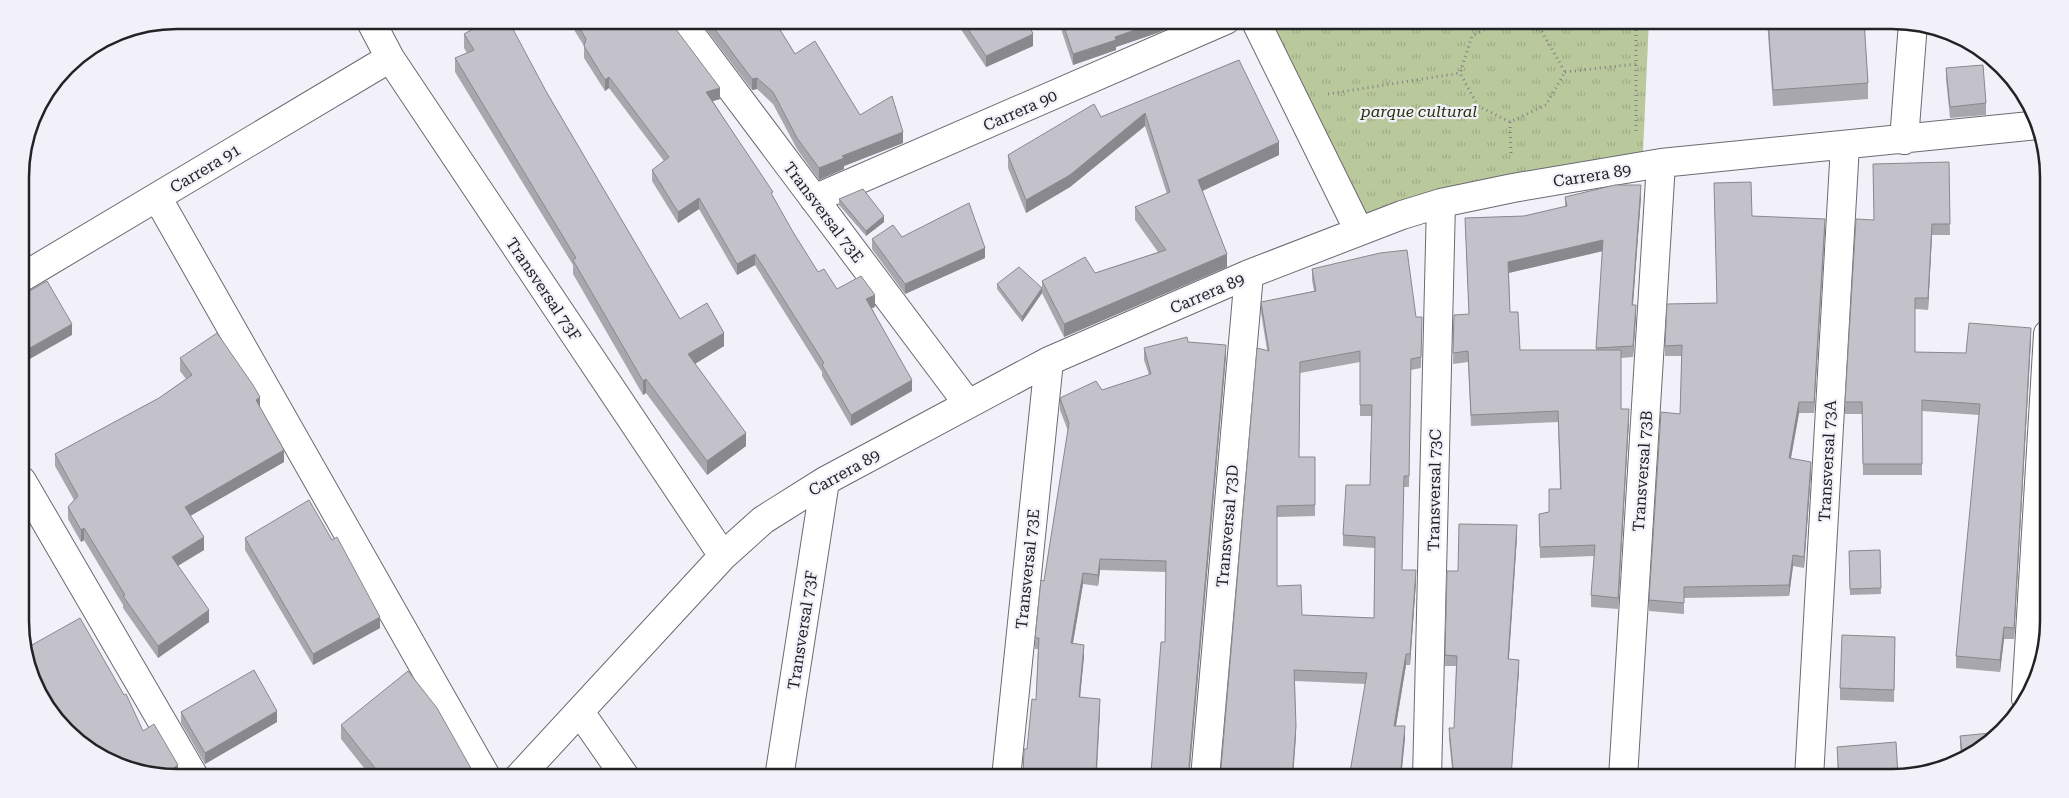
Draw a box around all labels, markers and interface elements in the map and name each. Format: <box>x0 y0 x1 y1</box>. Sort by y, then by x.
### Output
street label: Carrera 90 <box>980 86 1060 135</box>
park label: parque cultural <box>1360 102 1477 121</box>
street label: Carrera 91 <box>167 140 244 197</box>
street label: Transversal 73E <box>780 158 868 266</box>
street label: Carrera 89 <box>1552 160 1633 191</box>
street label: Transversal 73F <box>502 234 585 345</box>
street label: Carrera 89 <box>1167 269 1247 318</box>
street label: Transversal 73A <box>1815 399 1840 522</box>
street label: Transversal 73B <box>1629 410 1656 532</box>
street label: Transversal 73C <box>1424 429 1445 551</box>
street label: Carrera 89 <box>805 445 883 500</box>
street label: Transversal 73D <box>1213 464 1242 588</box>
street label: Transversal 73E <box>1012 508 1043 630</box>
street label: Transversal 73F <box>784 569 821 691</box>

